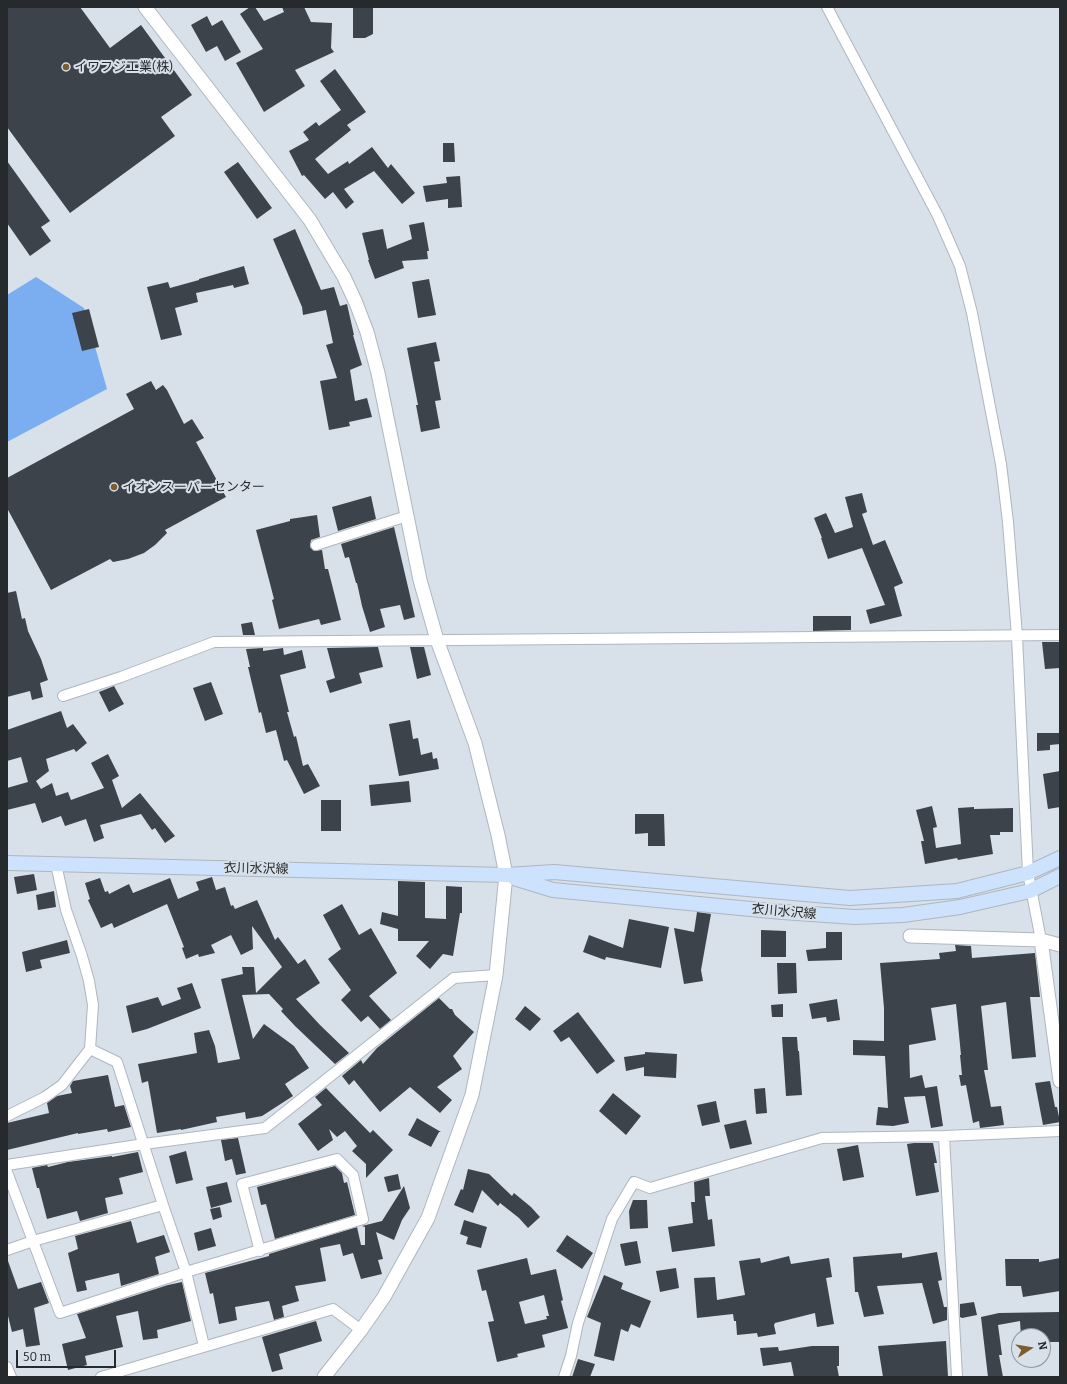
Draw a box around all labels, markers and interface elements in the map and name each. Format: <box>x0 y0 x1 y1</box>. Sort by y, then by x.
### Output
place label: イワフジ工業(株) <box>74 59 173 75</box>
marker: イワフジ工業(株) <box>61 62 71 72</box>
place label: イオンスーパーセンター <box>122 479 265 495</box>
marker: イオンスーパーセンター <box>109 482 119 492</box>
street label: 衣川水沢線 <box>223 861 289 877</box>
street label: 衣川水沢線 <box>751 901 817 923</box>
north arrow <box>1011 1328 1051 1368</box>
text: N <box>1035 1340 1049 1351</box>
scale bar <box>18 1342 118 1368</box>
text: 50 m <box>23 1350 51 1364</box>

